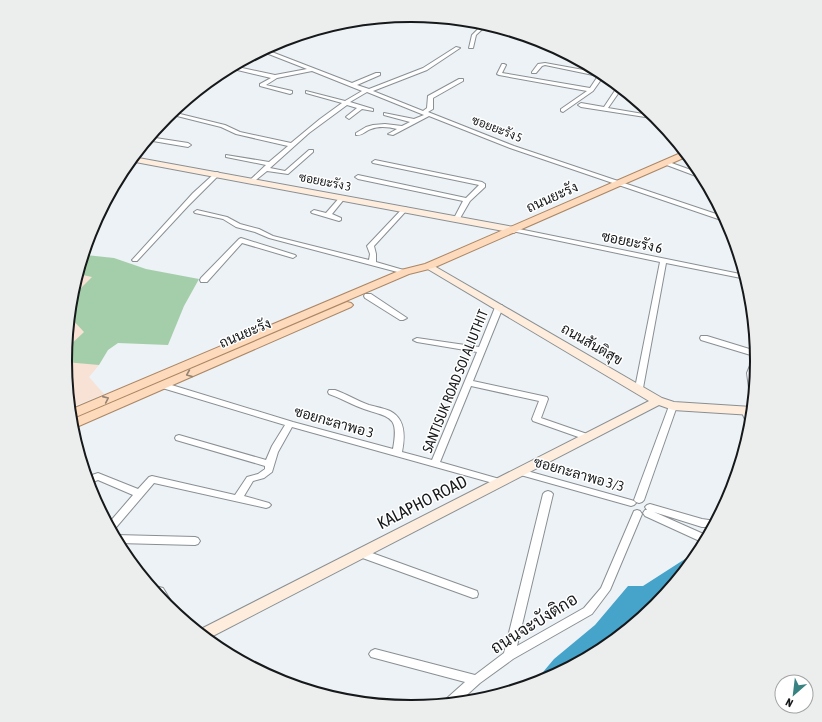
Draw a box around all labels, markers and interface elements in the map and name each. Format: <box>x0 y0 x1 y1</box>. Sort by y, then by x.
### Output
street label: ซอยยะรัง 5 <box>470 113 524 145</box>
street label: ซอยยะรัง 3 <box>298 170 352 194</box>
street label: ถนนยะรัง <box>524 179 580 215</box>
street label: ซอยยะรัง 6 <box>600 228 664 256</box>
street label: SANTISUK ROAD SOI ALIUTHIT <box>419 307 491 455</box>
street label: ถนนยะรัง <box>217 315 273 351</box>
street label: ถนนสันติสุข <box>558 320 625 370</box>
one-way arrow <box>186 369 193 377</box>
one-way arrow <box>102 396 109 404</box>
street label: ซอยกะลาพอ 3 <box>292 403 376 441</box>
street label: ซอยกะลาพอ 3/3 <box>532 453 626 495</box>
street label: KALAPHO ROAD <box>374 471 470 533</box>
street label: ถนนจะบังติกอ <box>487 588 581 658</box>
north arrow <box>774 674 814 714</box>
text: N <box>784 696 795 710</box>

